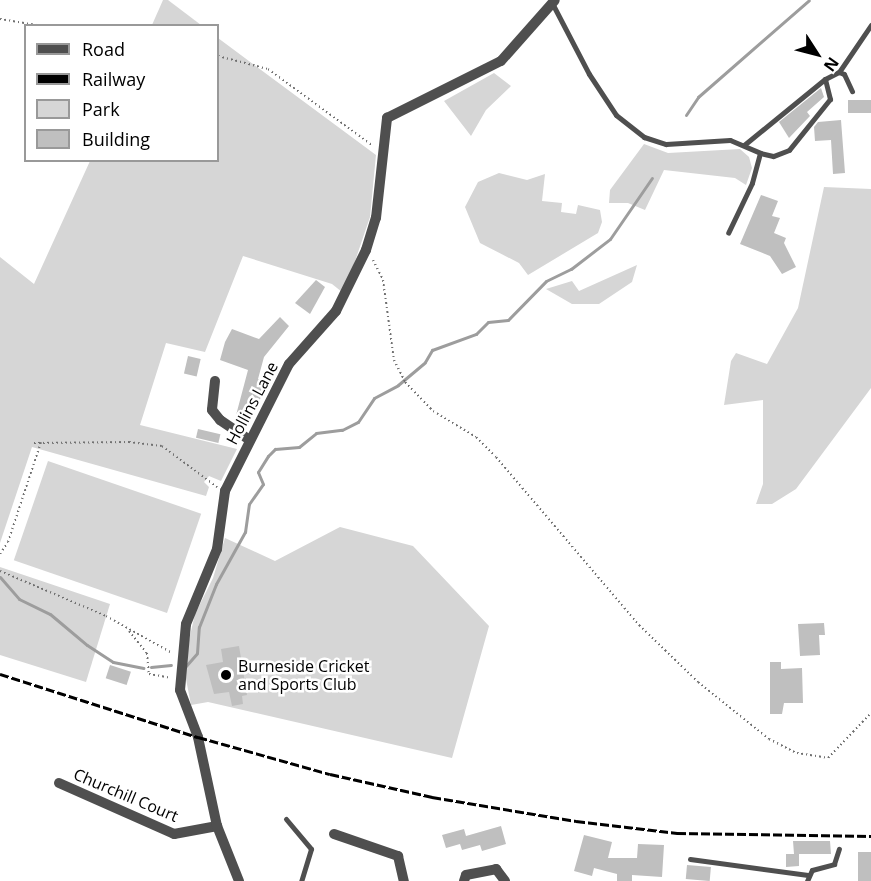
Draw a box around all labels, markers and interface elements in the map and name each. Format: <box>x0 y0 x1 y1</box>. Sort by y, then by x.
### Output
legend <box>24 24 219 162</box>
north arrow <box>787 24 847 84</box>
text: Road <box>82 37 125 61</box>
text: N <box>819 53 844 76</box>
text: Railway <box>82 67 145 91</box>
text: Park <box>82 97 120 121</box>
text: Building <box>82 127 150 151</box>
street label: Hollins Lane <box>222 358 282 448</box>
place label: Burneside Cricket and Sports Club <box>238 656 369 694</box>
marker: Burneside Cricket and Sports Club <box>219 668 233 682</box>
street label: Churchill Court <box>71 764 181 826</box>

